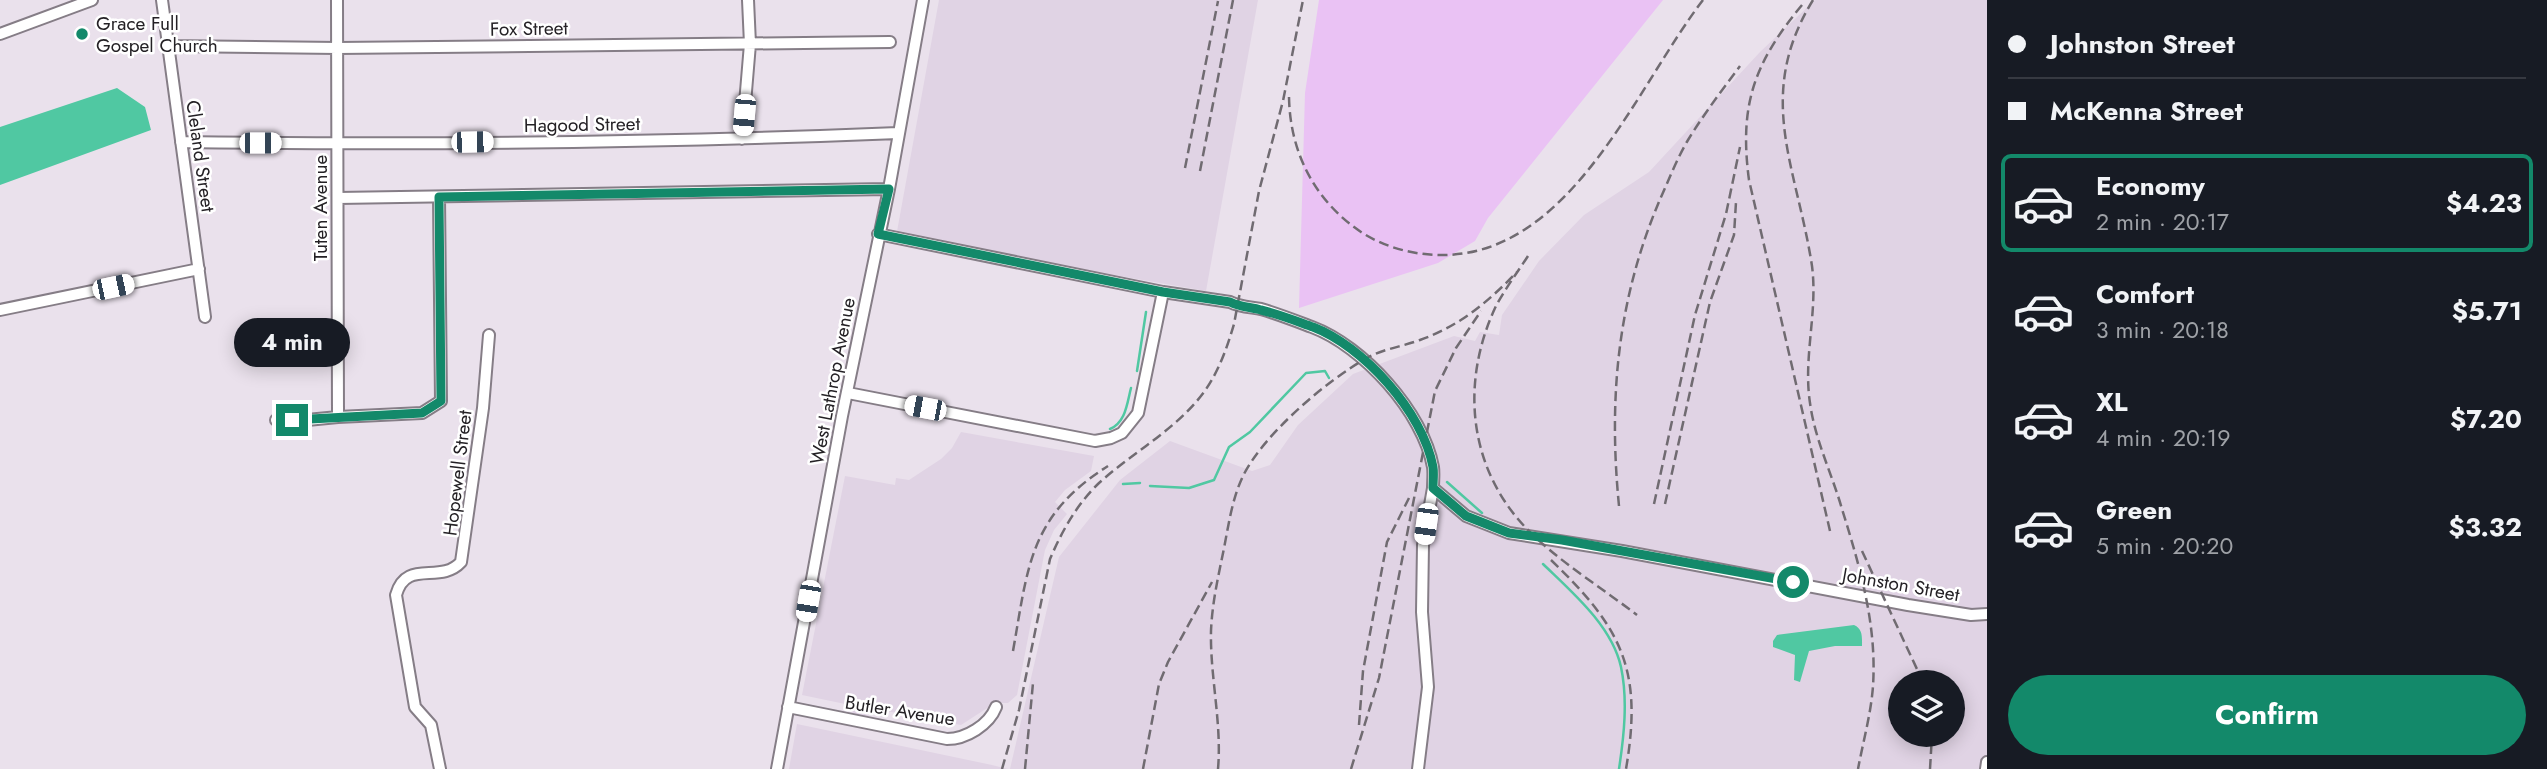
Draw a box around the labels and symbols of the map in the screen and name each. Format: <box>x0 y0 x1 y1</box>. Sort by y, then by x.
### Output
place label: Grace Full Gospel Church <box>96 10 218 59</box>
street label: Fox Street <box>490 14 569 43</box>
marker: Grace Full Gospel Church <box>74 26 90 42</box>
car <box>732 93 757 137</box>
street label: Cleland Street <box>179 98 222 214</box>
street label: Hagood Street <box>524 110 641 139</box>
car <box>451 131 494 153</box>
car <box>240 133 282 154</box>
street label: Tuten Avenue <box>307 155 334 261</box>
car <box>91 272 136 302</box>
street label: West Lathrop Avenue <box>803 295 862 467</box>
callout: 4 min <box>234 318 350 368</box>
car <box>903 394 948 422</box>
route end <box>276 404 308 436</box>
street label: Hopewell Street <box>436 408 479 537</box>
car <box>1413 502 1440 546</box>
street label: Johnston Street <box>1837 560 1962 608</box>
route start <box>1777 566 1809 598</box>
car <box>795 578 822 624</box>
street label: Butler Avenue <box>843 689 957 733</box>

